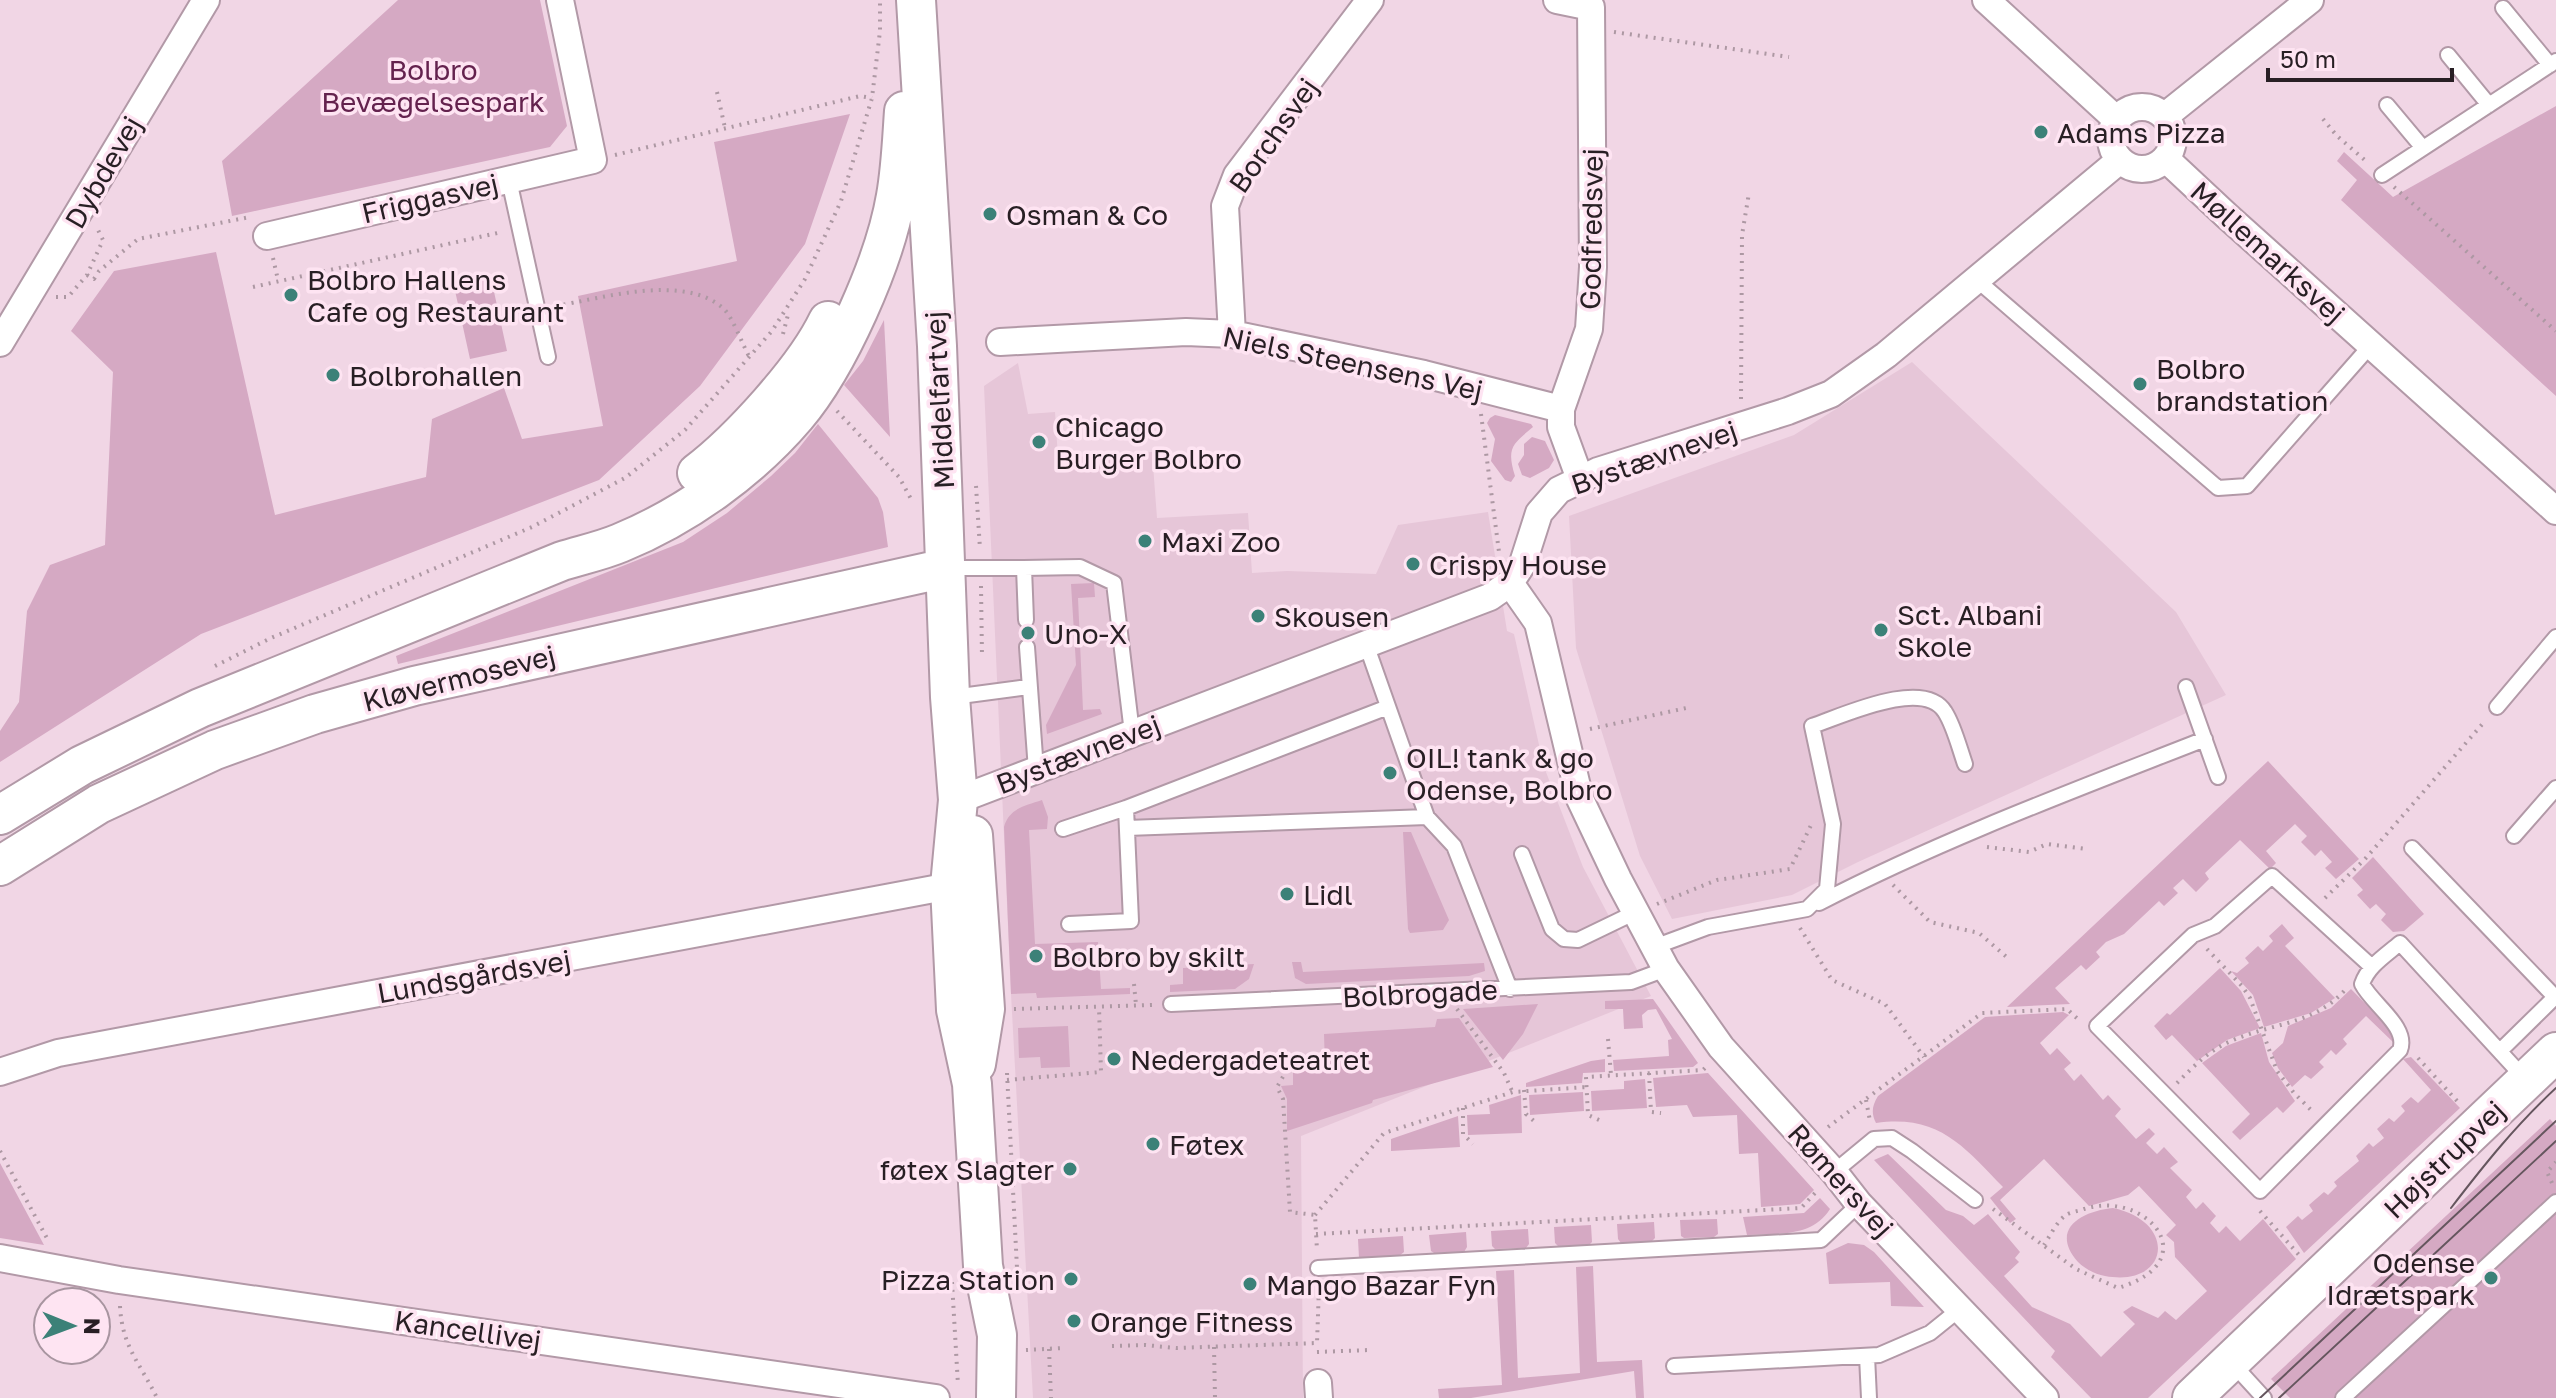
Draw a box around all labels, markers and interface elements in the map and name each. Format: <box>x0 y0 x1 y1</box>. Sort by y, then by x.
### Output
scale bar <box>2268 32 2452 82</box>
text: 50 m <box>2280 44 2336 73</box>
park label: Bolbro Bevægelsespark <box>321 53 545 118</box>
street label: Borchsvej <box>1222 71 1324 199</box>
street label: Dybdevej <box>58 110 148 234</box>
place label: Adams Pizza <box>2057 116 2226 149</box>
marker: Adams Pizza <box>2032 123 2050 141</box>
street label: Godfredsvej <box>1573 148 1609 310</box>
street label: Friggasvej <box>359 166 501 230</box>
street label: Møllemarksvej <box>2184 174 2352 330</box>
place label: Osman & Co <box>1006 198 1168 231</box>
marker: Osman & Co <box>981 205 999 223</box>
place label: Bolbro Hallens Cafe og Restaurant <box>307 263 564 328</box>
marker: Bolbro Hallens Cafe og Restaurant <box>282 286 300 304</box>
street label: Middelfartvej <box>918 310 960 490</box>
street label: Niels Steensens Vej <box>1220 319 1486 407</box>
place label: Bolbro brandstation <box>2156 352 2328 417</box>
place label: Bolbrohallen <box>349 359 522 392</box>
marker: Bolbrohallen <box>324 366 342 384</box>
marker: Bolbro brandstation <box>2131 375 2149 393</box>
place label: Chicago Burger Bolbro <box>1055 410 1242 475</box>
street label: Bystævnevej <box>1567 413 1741 501</box>
marker: Chicago Burger Bolbro <box>1030 433 1048 451</box>
place label: Maxi Zoo <box>1161 525 1281 558</box>
marker: Maxi Zoo <box>1136 532 1154 550</box>
place label: Crispy House <box>1429 548 1607 581</box>
marker: Crispy House <box>1404 555 1422 573</box>
place label: Sct. Albani Skole <box>1897 598 2043 663</box>
place label: Skousen <box>1274 600 1389 633</box>
marker: Skousen <box>1249 607 1267 625</box>
place label: Uno-X <box>1044 617 1128 650</box>
marker: Sct. Albani Skole <box>1872 621 1890 639</box>
marker: Uno-X <box>1019 624 1037 642</box>
street label: Kløvermosevej <box>359 638 559 718</box>
street label: Bystævnevej <box>991 708 1165 800</box>
place label: OIL! tank & go Odense, Bolbro <box>1406 741 1613 806</box>
marker: OIL! tank & go Odense, Bolbro <box>1381 764 1399 782</box>
place label: Lidl <box>1303 878 1353 911</box>
marker: Lidl <box>1278 885 1296 903</box>
place label: Bolbro by skilt <box>1052 940 1245 973</box>
street label: Lundsgårdsvej <box>375 943 573 1009</box>
marker: Bolbro by skilt <box>1027 947 1045 965</box>
street label: Bolbrogade <box>1341 972 1499 1014</box>
place label: Nedergadeteatret <box>1130 1043 1370 1076</box>
marker: Nedergadeteatret <box>1105 1050 1123 1068</box>
street label: Højstrupvej <box>2377 1093 2511 1225</box>
street label: Rømersvej <box>1781 1116 1901 1244</box>
place label: Føtex <box>1169 1128 1244 1161</box>
marker: Føtex <box>1144 1135 1162 1153</box>
place label: føtex Slagter <box>880 1153 1054 1186</box>
marker: føtex Slagter <box>1061 1160 1079 1178</box>
place label: Odense Idrætspark <box>2326 1246 2475 1311</box>
place label: Pizza Station <box>881 1263 1055 1296</box>
place label: Mango Bazar Fyn <box>1266 1268 1496 1301</box>
marker: Odense Idrætspark <box>2482 1269 2500 1287</box>
marker: Pizza Station <box>1062 1270 1080 1288</box>
marker: Mango Bazar Fyn <box>1241 1275 1259 1293</box>
north arrow <box>32 1286 112 1366</box>
street label: Kancellivej <box>392 1303 544 1357</box>
place label: Orange Fitness <box>1090 1305 1293 1338</box>
marker: Orange Fitness <box>1065 1312 1083 1330</box>
text: N <box>79 1318 106 1335</box>

